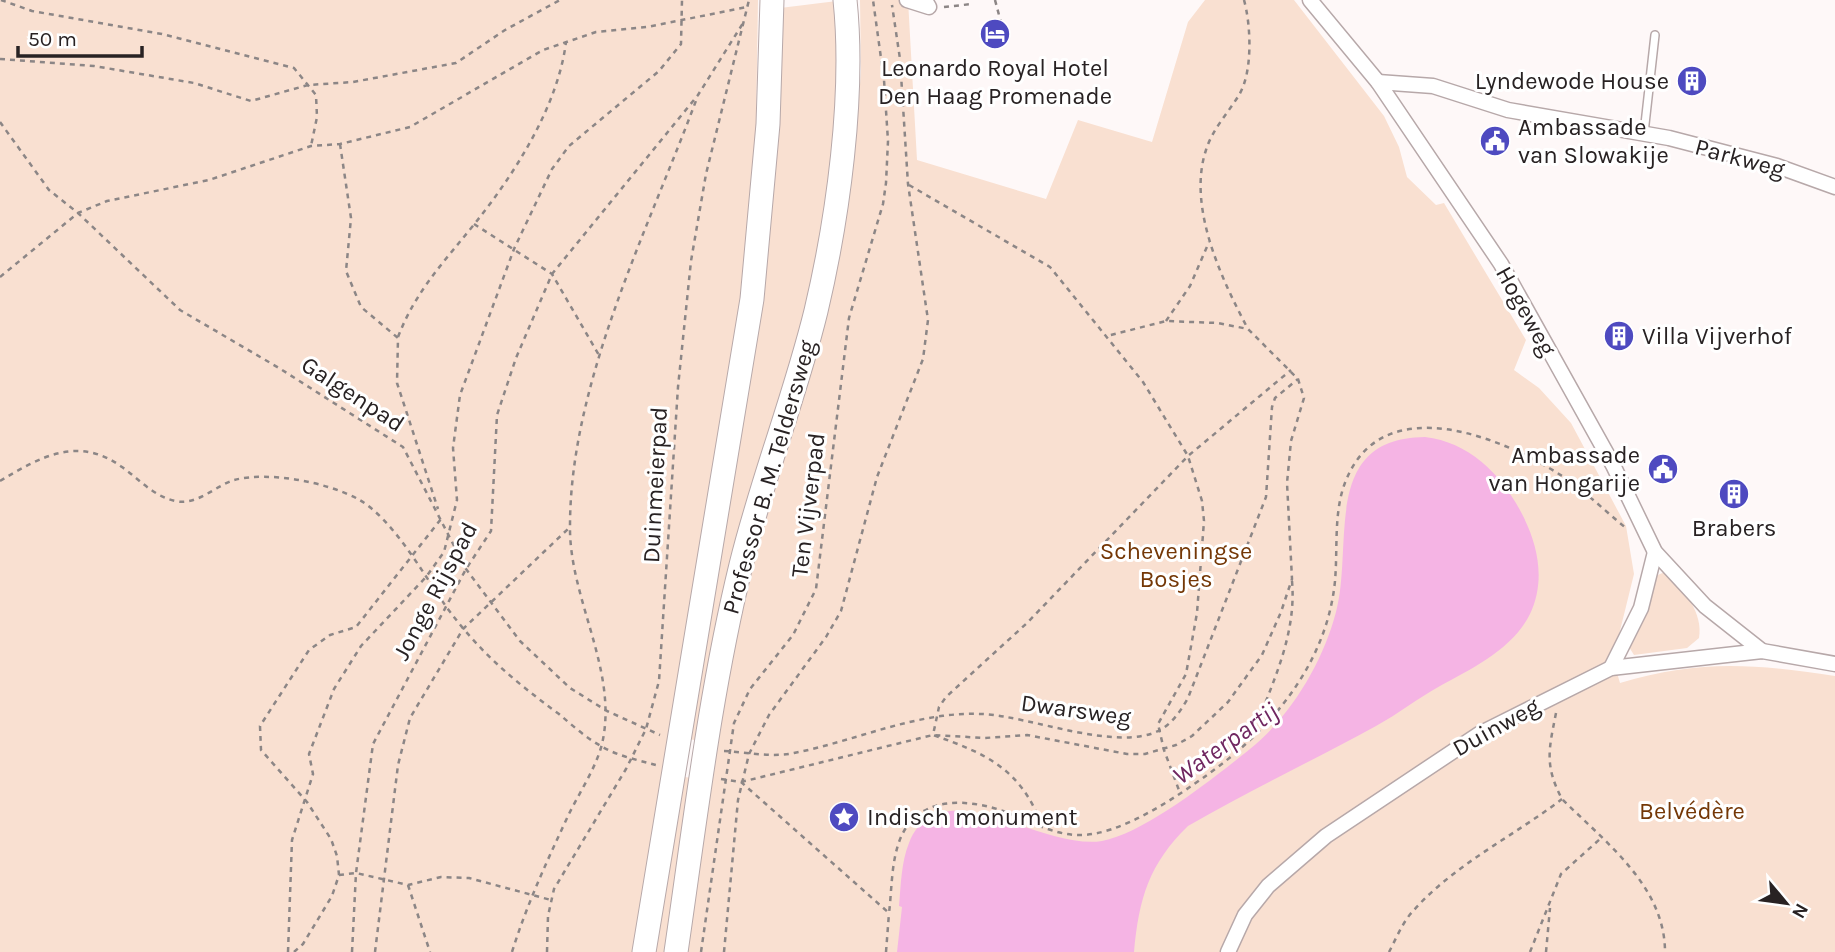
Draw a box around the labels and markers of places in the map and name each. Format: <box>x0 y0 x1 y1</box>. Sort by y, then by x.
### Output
hotel icon: Leonardo Royal Hotel Den Haag Promenade <box>978 17 1012 51</box>
place label: Leonardo Royal Hotel Den Haag Promenade <box>878 54 1112 110</box>
building icon: Lyndewode House <box>1675 64 1709 98</box>
place label: Lyndewode House <box>1475 67 1669 95</box>
place label: Ambassade van Slowakije <box>1518 113 1669 169</box>
public building icon: Ambassade van Slowakije <box>1478 124 1512 158</box>
building icon: Villa Vijverhof <box>1602 319 1636 353</box>
place label: Villa Vijverhof <box>1642 322 1793 350</box>
place label: Ambassade van Hongarije <box>1488 441 1640 497</box>
public building icon: Ambassade van Hongarije <box>1646 452 1680 486</box>
building icon: Brabers <box>1717 477 1751 511</box>
place label: Brabers <box>1692 514 1776 542</box>
place icon: Indisch monument <box>827 800 861 834</box>
place label: Indisch monument <box>867 803 1078 831</box>

